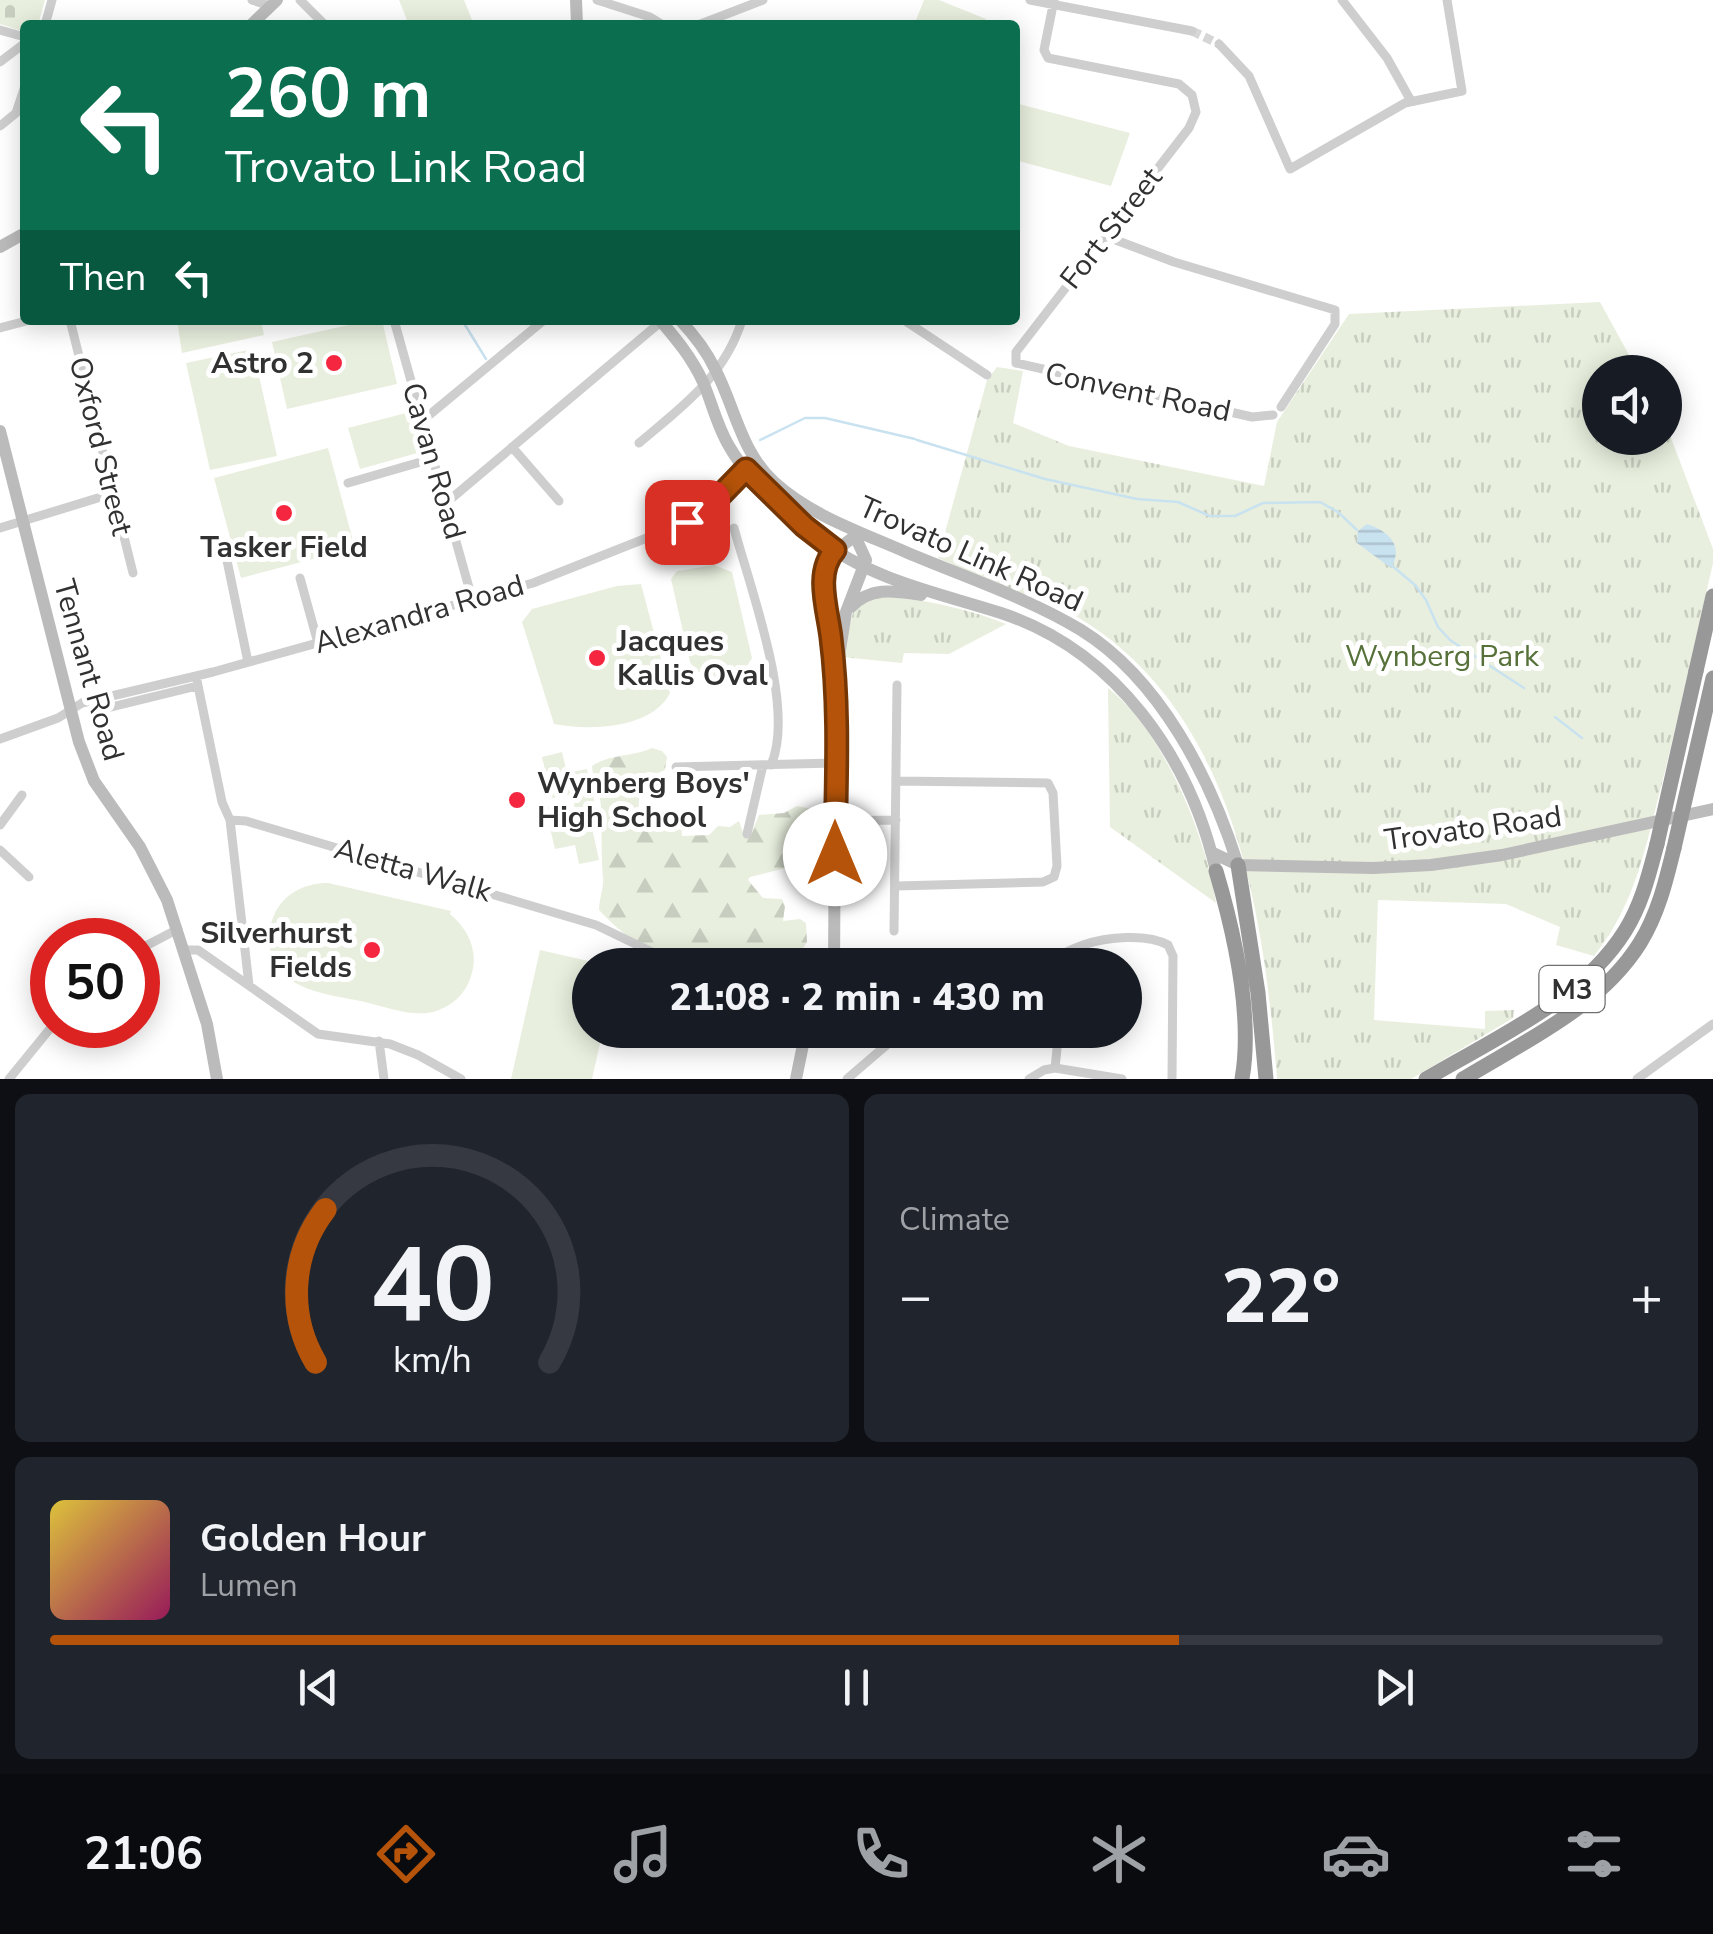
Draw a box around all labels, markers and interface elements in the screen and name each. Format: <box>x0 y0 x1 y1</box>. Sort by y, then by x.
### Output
text: 260 m <box>225 46 431 142</box>
icon: left <box>60 60 190 190</box>
text: Trovato Link Road <box>225 137 587 198</box>
street label: Fort Street <box>1051 159 1172 298</box>
icon: left <box>166 250 221 305</box>
text: Then <box>60 252 146 303</box>
place label: Astro 2 <box>211 343 314 384</box>
marker: Astro 2 <box>323 352 345 374</box>
street label: Oxford Street <box>59 353 143 540</box>
street label: Convent Road <box>1041 353 1235 432</box>
map controls <box>1582 355 1682 455</box>
button: sound <box>1582 355 1682 455</box>
street label: Cavan Road <box>392 378 475 544</box>
pin <box>645 480 730 565</box>
street label: Trovato Link Road <box>852 487 1089 622</box>
icon: arrive <box>660 495 715 550</box>
marker: Tasker Field <box>273 502 295 524</box>
place label: Tasker Field <box>200 527 368 568</box>
street label: Alexandra Road <box>309 565 529 664</box>
street label: Tennant Road <box>43 575 134 766</box>
place label: Jacques Kallis Oval <box>616 621 768 696</box>
park label: Wynberg Park <box>1345 636 1540 677</box>
marker: Jacques Kallis Oval <box>586 647 608 669</box>
place label: Wynberg Boys' High School <box>537 763 750 838</box>
marker: Wynberg Boys' High School <box>506 789 528 811</box>
street label: Trovato Road <box>1382 796 1564 861</box>
position arrow <box>783 802 887 906</box>
street label: Aletta Walk <box>329 828 497 913</box>
place label: Silverhurst Fields <box>200 913 352 988</box>
speed limit sign: 50 <box>30 918 160 1048</box>
marker: Silverhurst Fields <box>361 939 383 961</box>
road number: M3 <box>1540 966 1604 1012</box>
text: 21:08 · 2 min · 430 m <box>669 972 1045 1023</box>
text: Climate <box>899 1198 1010 1241</box>
text: 40 <box>370 1215 494 1357</box>
text: 22° <box>1222 1246 1340 1348</box>
text: − <box>899 1259 932 1334</box>
text: + <box>1630 1259 1663 1334</box>
text: km/h <box>393 1336 471 1385</box>
text: Golden Hour <box>200 1513 426 1564</box>
text: Lumen <box>200 1564 298 1607</box>
icon: previous <box>291 1660 346 1715</box>
icon: pause <box>829 1660 884 1715</box>
icon: next <box>1367 1660 1422 1715</box>
icon: directions <box>371 1819 441 1889</box>
icon: music <box>608 1819 678 1889</box>
icon: phone <box>846 1819 916 1889</box>
icon: climate <box>1084 1819 1154 1889</box>
icon: car <box>1321 1819 1391 1889</box>
icon: filters <box>1559 1819 1629 1889</box>
text: 21:06 <box>84 1824 203 1885</box>

